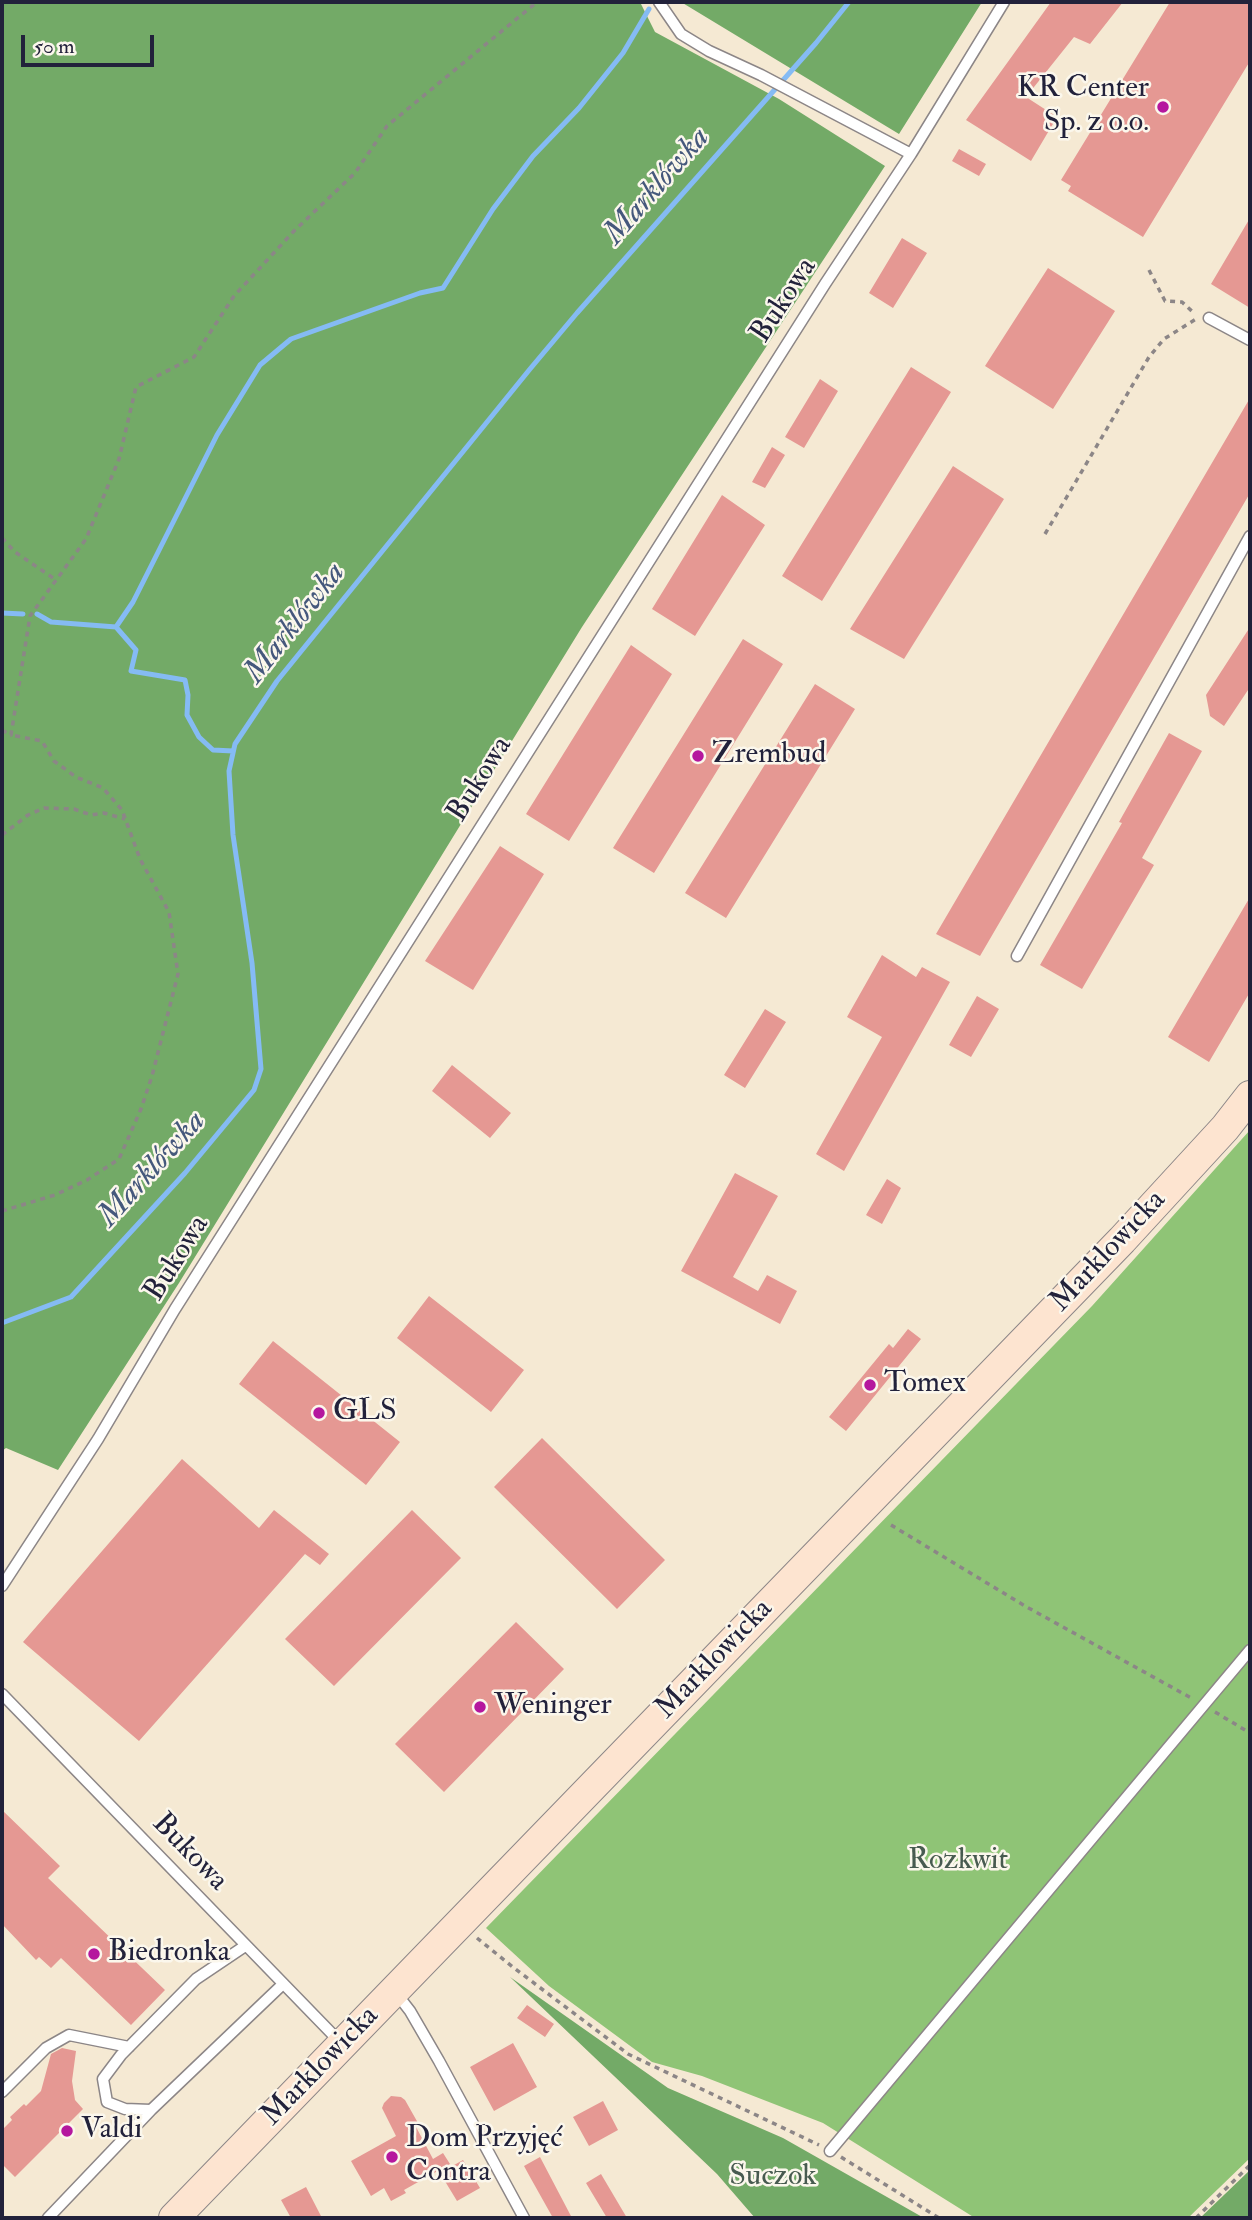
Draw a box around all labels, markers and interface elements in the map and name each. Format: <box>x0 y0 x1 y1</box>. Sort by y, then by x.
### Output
scale bar <box>24 21 158 65</box>
text: 50 m <box>34 33 75 60</box>
place label: KR Center Sp. z o.o. <box>1017 72 1149 142</box>
marker: KR Center Sp. z o.o. <box>1155 99 1171 115</box>
water label: Marklówka <box>597 120 719 254</box>
street label: Bukowa <box>744 252 826 350</box>
water label: Marklówka <box>237 556 355 692</box>
street label: Bukowa <box>441 731 521 829</box>
place label: Zrembud <box>712 738 826 774</box>
marker: Zrembud <box>690 748 706 764</box>
water label: Marklówka <box>91 1104 215 1236</box>
street label: Marklowicka <box>1044 1184 1174 1320</box>
street label: Bukowa <box>138 1210 218 1308</box>
place label: Tomex <box>884 1367 966 1403</box>
marker: Tomex <box>862 1377 878 1393</box>
place label: GLS <box>333 1395 397 1431</box>
marker: GLS <box>311 1405 327 1421</box>
street label: Marklowicka <box>649 1592 781 1728</box>
place label: Weninger <box>494 1689 612 1725</box>
marker: Weninger <box>472 1699 488 1715</box>
street label: Bukowa <box>143 1807 235 1899</box>
park label: Rozkwit <box>908 1844 1008 1880</box>
place label: Biedronka <box>108 1936 230 1972</box>
marker: Biedronka <box>86 1946 102 1962</box>
street label: Marklowicka <box>255 1999 387 2135</box>
place label: Valdi <box>81 2113 142 2149</box>
place label: Dom Przyjęć Contra <box>406 2122 562 2192</box>
marker: Valdi <box>59 2123 75 2139</box>
marker: Dom Przyjęć Contra <box>384 2149 400 2165</box>
park label: Suczok <box>729 2160 817 2196</box>

